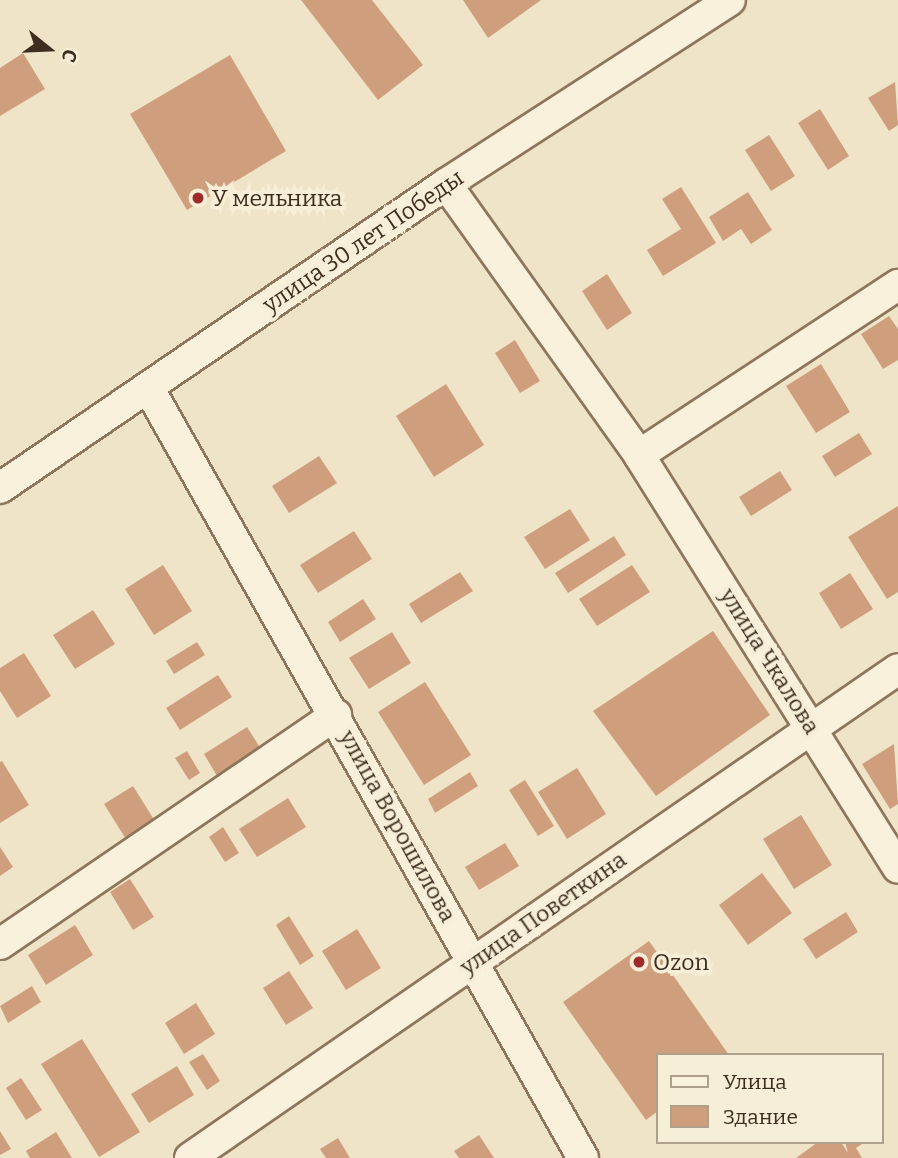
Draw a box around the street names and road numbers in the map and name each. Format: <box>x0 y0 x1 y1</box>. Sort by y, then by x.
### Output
street label: улица 30 лет Победы <box>257 164 469 318</box>
street label: улица Чкалова <box>714 583 826 739</box>
street label: улица Ворошилова <box>334 725 462 927</box>
street label: улица Поветкина <box>455 845 631 981</box>

